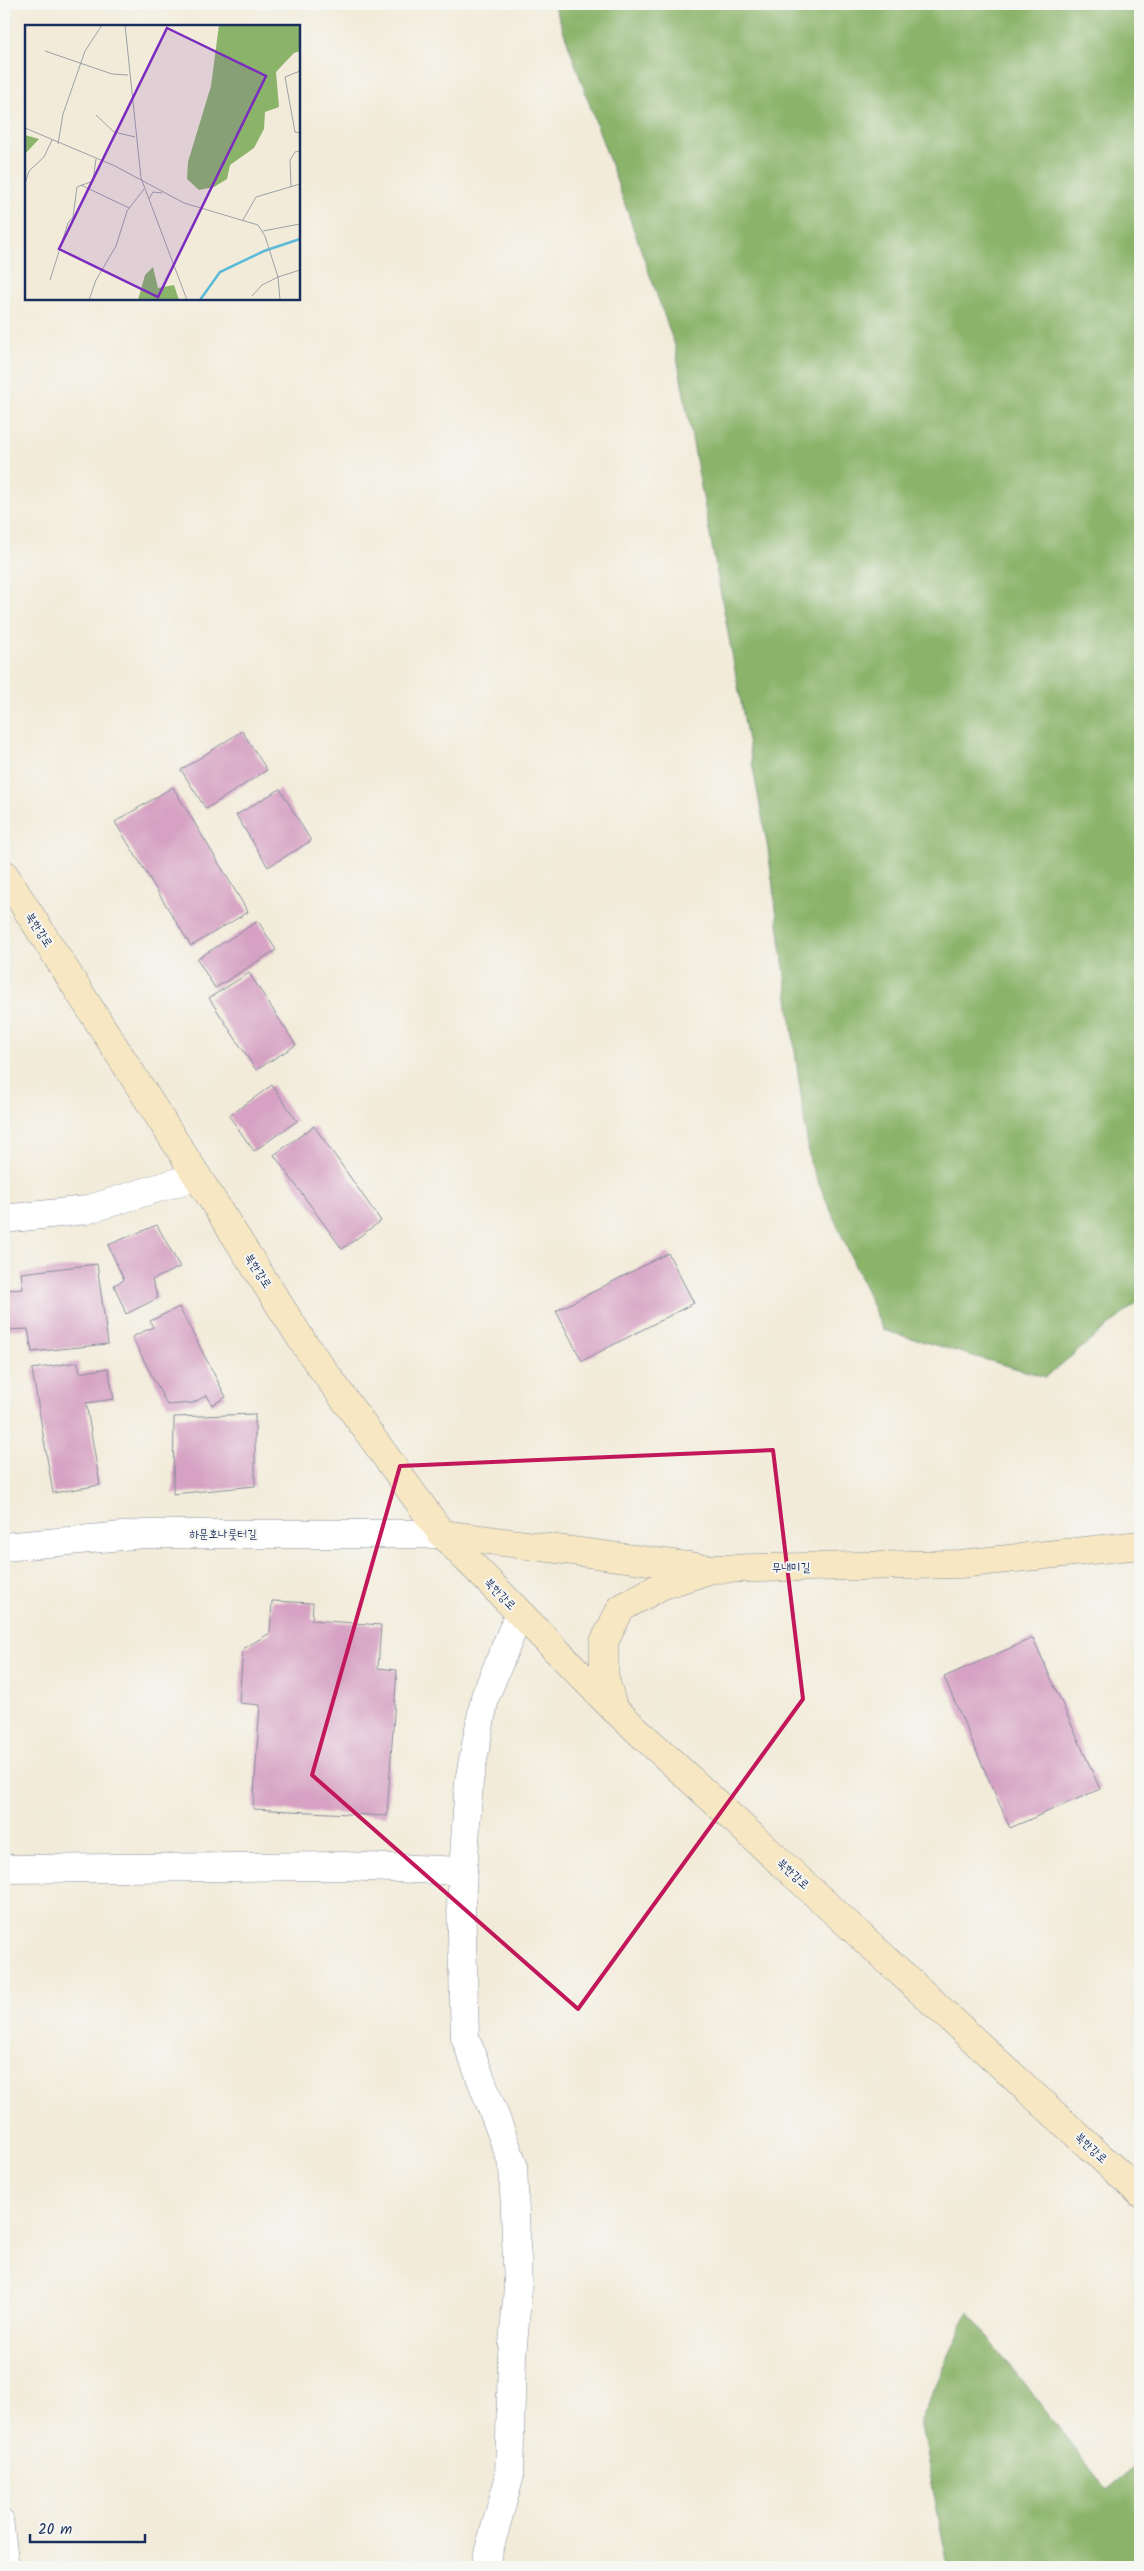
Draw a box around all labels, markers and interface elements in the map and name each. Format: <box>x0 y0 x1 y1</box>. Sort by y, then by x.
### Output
inset map <box>25 25 300 300</box>
street label: 북한강로 <box>21 909 57 951</box>
street label: 북한강로 <box>240 1250 276 1292</box>
street label: 하문호나룻터길 <box>189 1525 257 1544</box>
street label: 무내미길 <box>772 1558 811 1578</box>
street label: 북한강로 <box>480 1574 520 1614</box>
street label: 북한강로 <box>772 1854 814 1894</box>
street label: 북한강로 <box>1070 2128 1112 2168</box>
scale bar <box>30 2511 145 2543</box>
text: 20 m <box>38 2518 72 2542</box>

